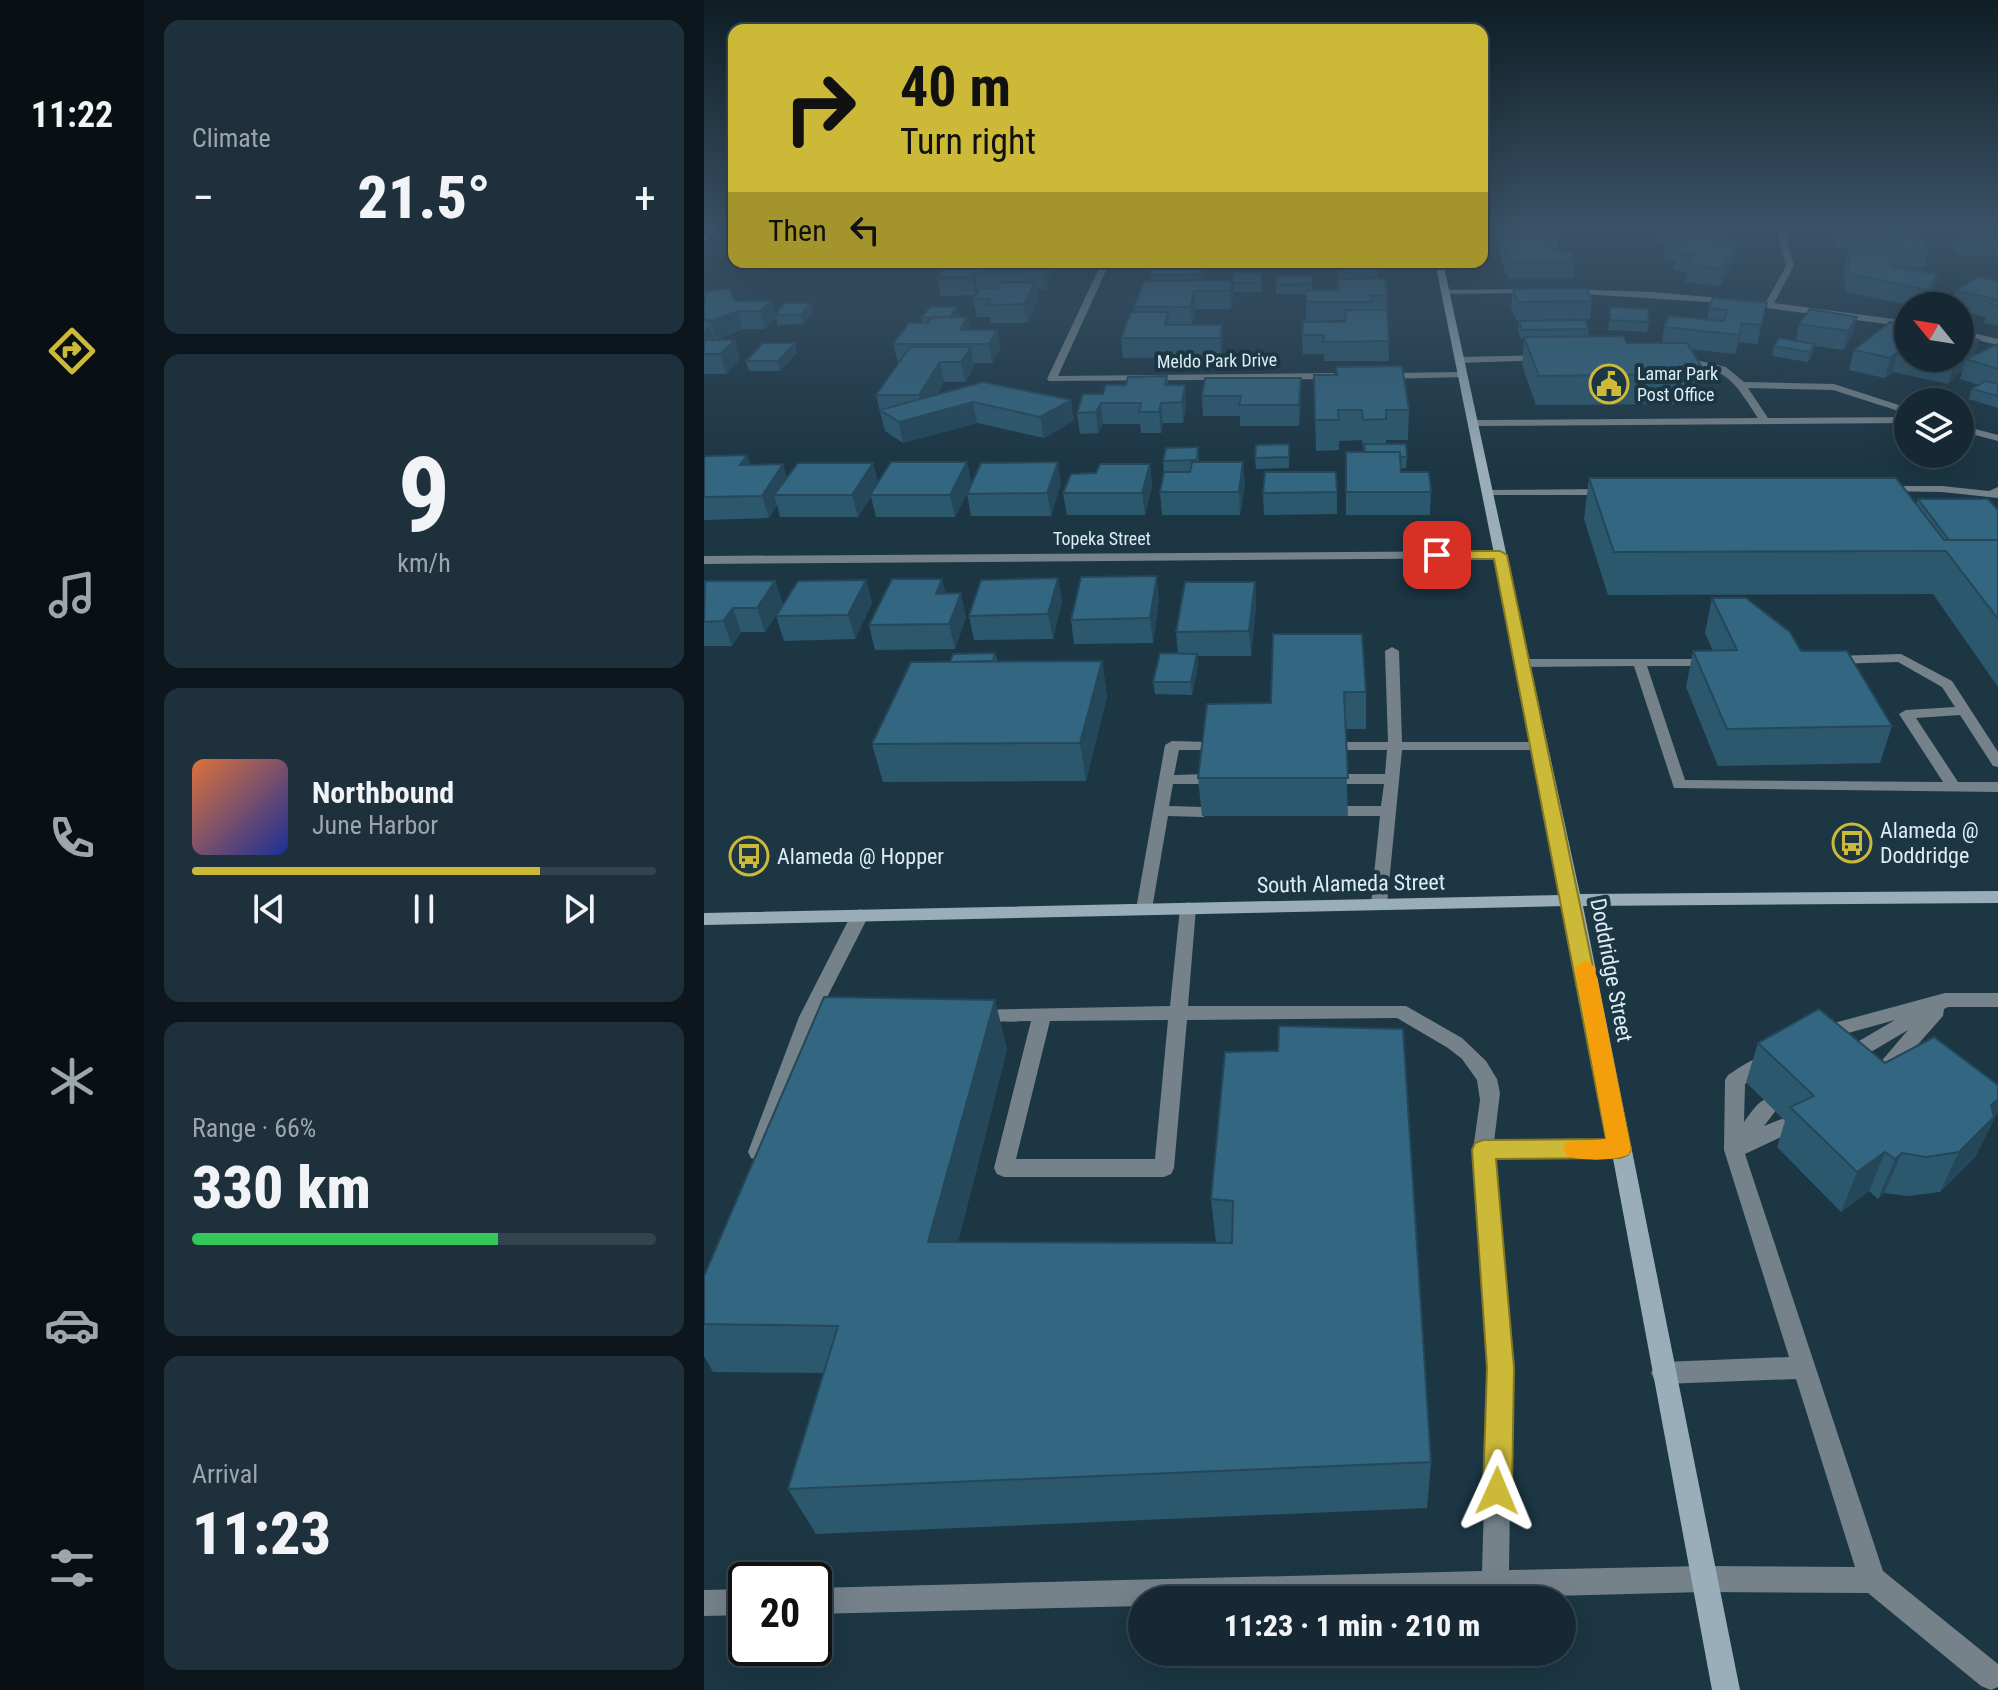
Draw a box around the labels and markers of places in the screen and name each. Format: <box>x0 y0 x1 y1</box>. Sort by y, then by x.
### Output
public building icon: Lamar Park Post Office <box>1588 363 1630 405</box>
place label: Lamar Park Post Office <box>1637 363 1718 405</box>
pin <box>1403 521 1471 589</box>
place label: Alameda @ Doddridge <box>1880 818 1979 868</box>
bus stop icon: Alameda @ Doddridge <box>1831 822 1873 864</box>
bus stop icon: Alameda @ Hopper <box>728 835 770 877</box>
place label: Alameda @ Hopper <box>777 844 944 869</box>

